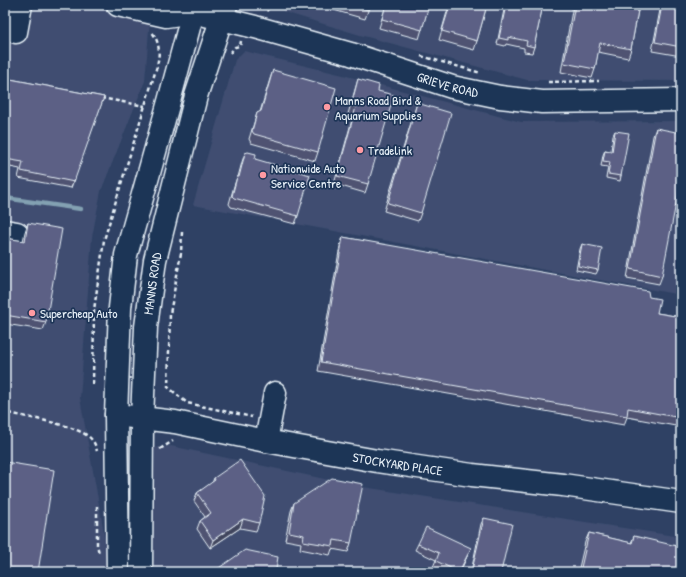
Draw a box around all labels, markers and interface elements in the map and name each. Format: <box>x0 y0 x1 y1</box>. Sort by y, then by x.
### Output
street label: GRIEVE ROAD <box>415 67 481 101</box>
place label: Manns Road Bird & Aquarium Supplies <box>335 91 421 124</box>
marker: Manns Road Bird & Aquarium Supplies <box>322 102 332 112</box>
place label: Tradelink <box>368 141 413 159</box>
marker: Tradelink <box>355 145 365 155</box>
place label: Nationwide Auto Service Centre <box>271 159 345 192</box>
marker: Nationwide Auto Service Centre <box>258 170 268 180</box>
street label: MANNS ROAD <box>139 250 166 316</box>
place label: Supercheap Auto <box>40 304 118 322</box>
marker: Supercheap Auto <box>27 308 37 318</box>
street label: STOCKYARD PLACE <box>351 448 444 480</box>

